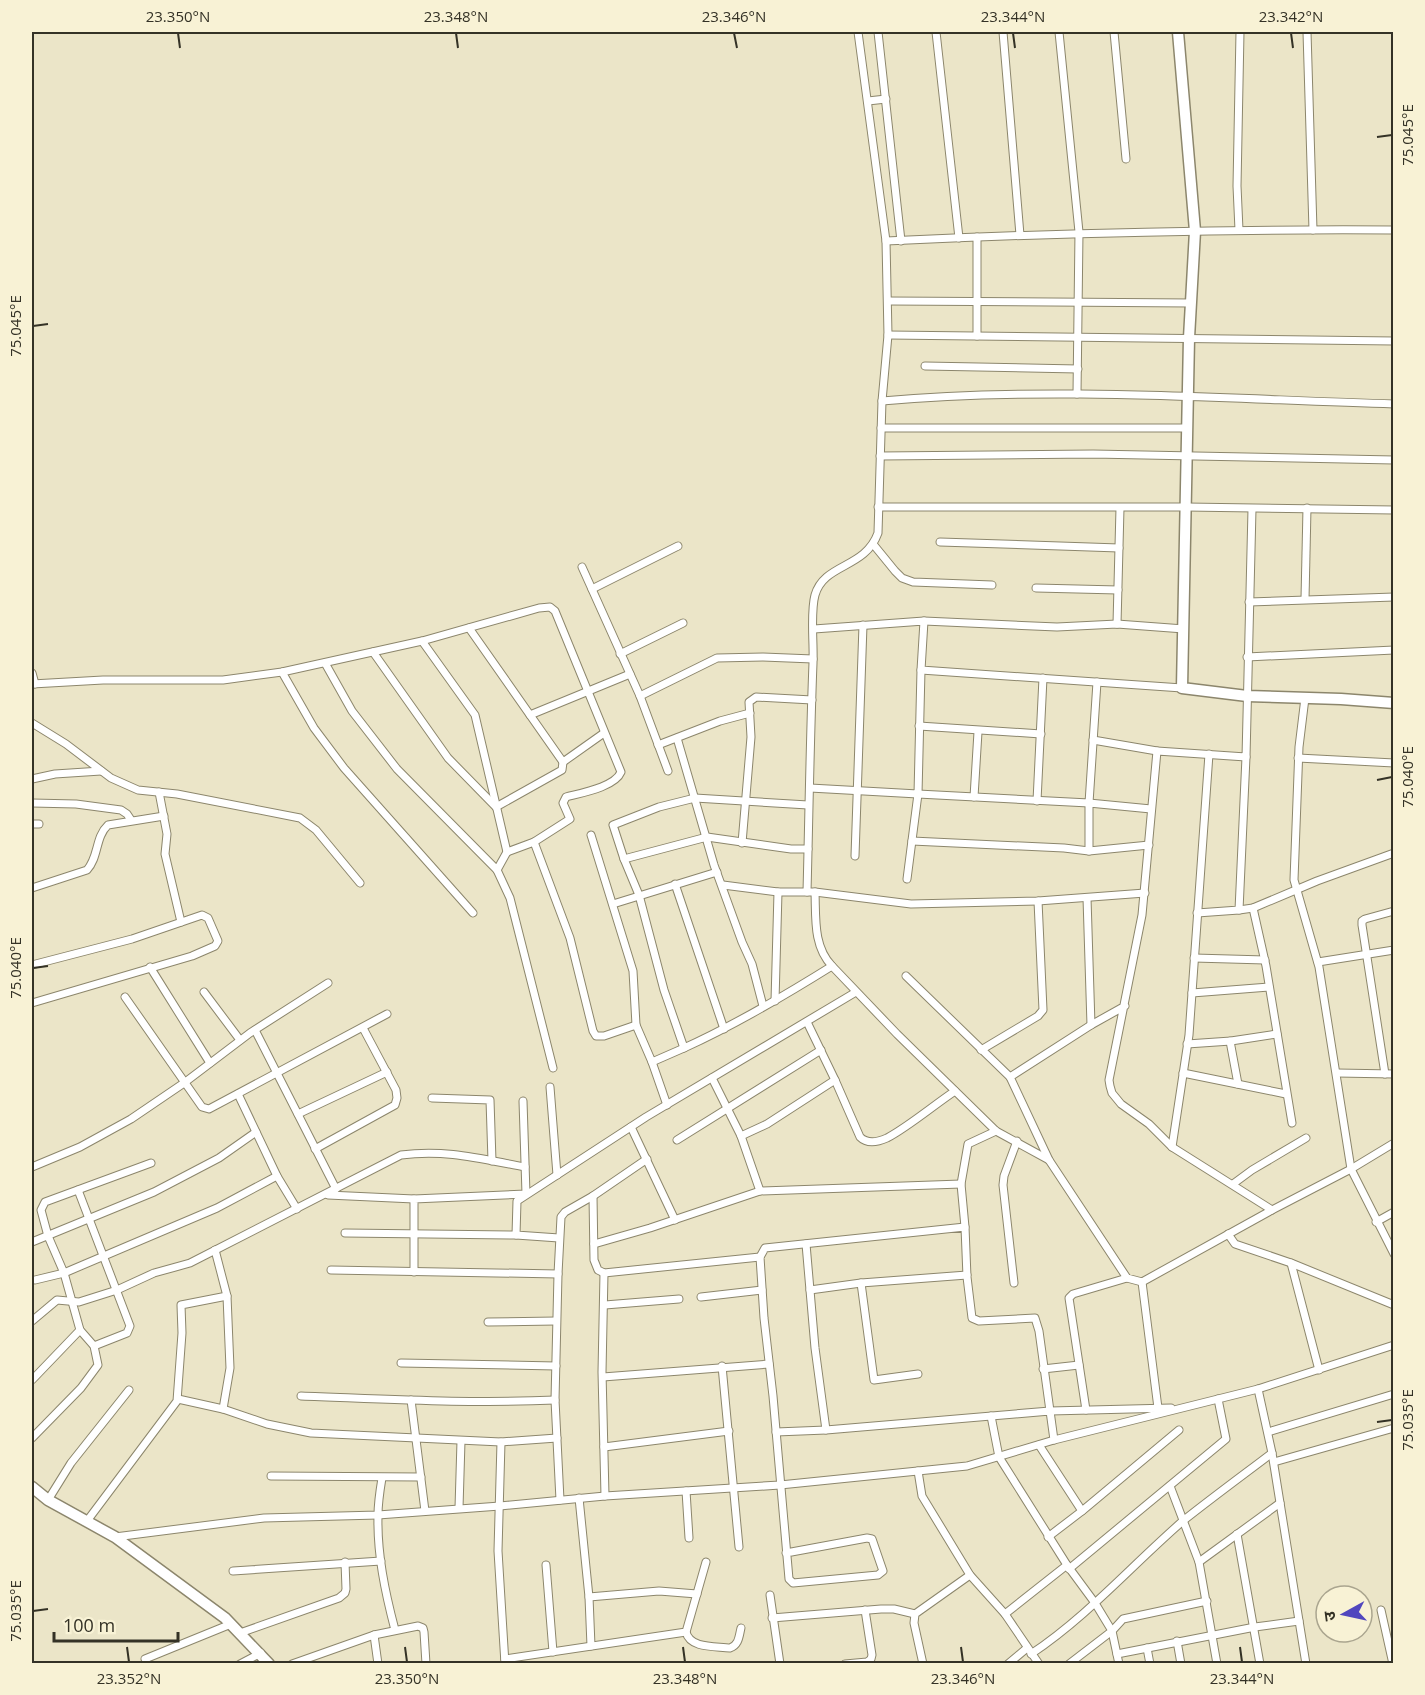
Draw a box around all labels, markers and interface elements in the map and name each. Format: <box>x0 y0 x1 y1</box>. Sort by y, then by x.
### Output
text: 23.350°N <box>146 6 210 26</box>
text: 23.348°N <box>424 6 488 26</box>
text: 23.346°N <box>702 6 766 26</box>
text: 23.344°N <box>981 6 1045 26</box>
text: 23.342°N <box>1259 6 1323 26</box>
text: 75.045°E <box>1397 104 1417 166</box>
text: 75.045°E <box>5 295 25 357</box>
text: 75.040°E <box>1397 746 1417 808</box>
text: 75.040°E <box>5 937 25 999</box>
text: 75.035°E <box>1397 1389 1417 1451</box>
text: 75.035°E <box>5 1580 25 1642</box>
north arrow <box>1314 1584 1374 1644</box>
scale bar <box>54 1605 178 1643</box>
text: उ <box>1318 1609 1341 1622</box>
text: 100 m <box>63 1613 115 1637</box>
text: 23.352°N <box>97 1668 161 1688</box>
text: 23.350°N <box>375 1668 439 1688</box>
text: 23.348°N <box>653 1668 717 1688</box>
text: 23.346°N <box>931 1668 995 1688</box>
text: 23.344°N <box>1210 1668 1274 1688</box>

